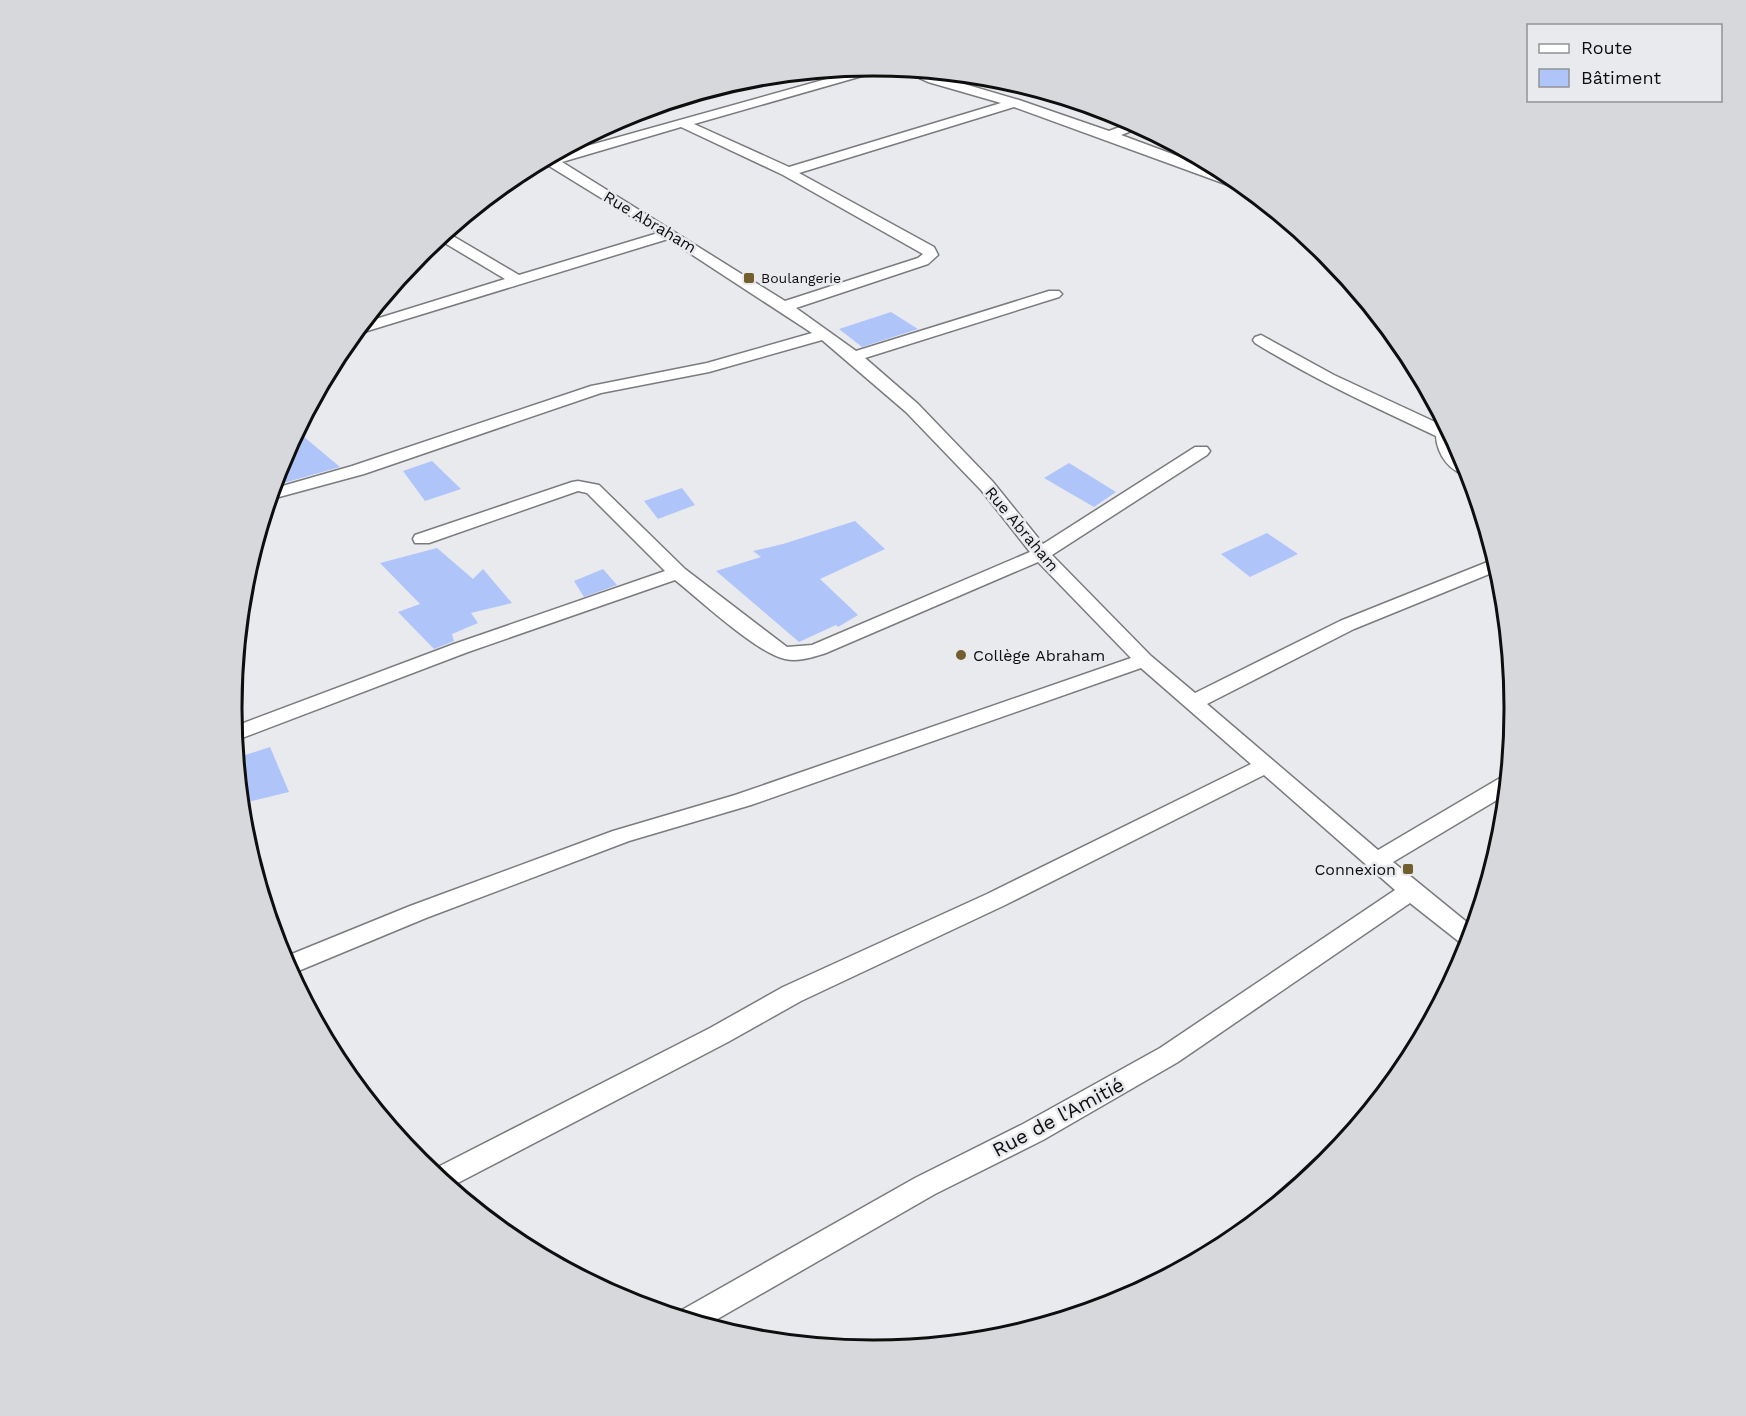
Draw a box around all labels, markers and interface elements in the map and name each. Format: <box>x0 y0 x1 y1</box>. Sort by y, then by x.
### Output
legend <box>1527 24 1722 102</box>
text: Route <box>1581 37 1633 58</box>
text: Bâtiment <box>1581 67 1661 88</box>
street label: Rue Abraham <box>600 187 700 257</box>
place label: Boulangerie <box>761 270 841 286</box>
marker: Boulangerie <box>742 271 756 285</box>
street label: Rue Abraham <box>981 483 1063 575</box>
place label: Collège Abraham <box>973 646 1105 665</box>
marker: Collège Abraham <box>954 648 968 662</box>
place label: Connexion <box>1314 860 1396 879</box>
marker: Connexion <box>1401 862 1415 876</box>
street label: Rue de l'Amitié <box>988 1072 1128 1162</box>

